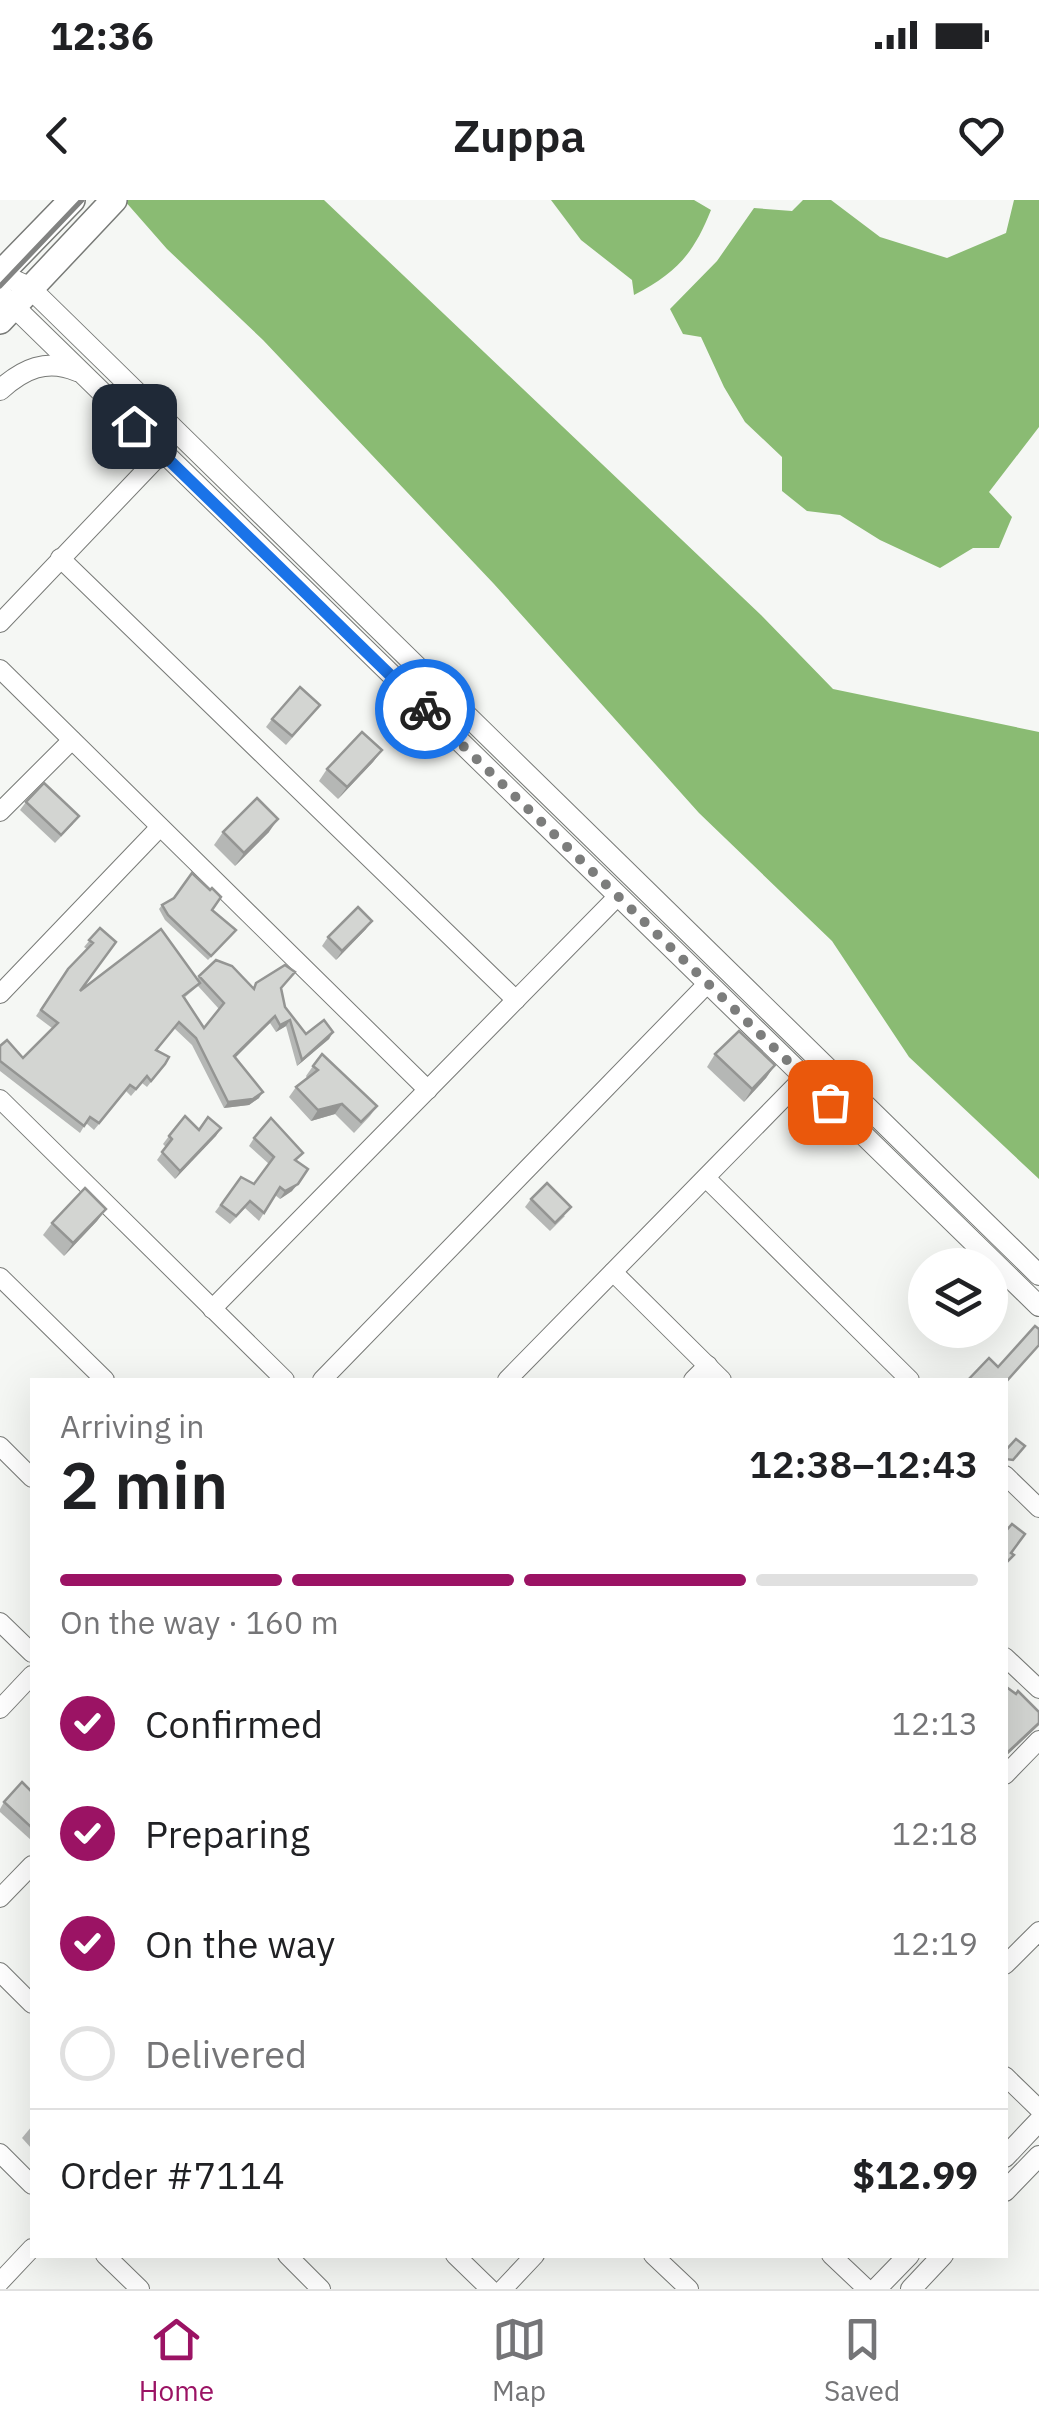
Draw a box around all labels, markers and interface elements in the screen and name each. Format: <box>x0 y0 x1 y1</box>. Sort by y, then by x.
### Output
text: 12:36 <box>50 11 154 60</box>
text: Zuppa <box>453 106 586 164</box>
icon: back <box>30 108 85 163</box>
icon: heart <box>954 108 1009 163</box>
pin <box>92 384 177 469</box>
icon: home <box>107 399 162 454</box>
courier <box>375 659 475 759</box>
icon: bike <box>398 682 453 737</box>
pin <box>788 1060 873 1145</box>
icon: bag <box>803 1075 858 1130</box>
map controls <box>908 1248 1008 1348</box>
button: layers <box>908 1248 1008 1348</box>
text: Arriving in <box>60 1405 205 1447</box>
text: 12:38–12:43 <box>749 1439 978 1488</box>
text: 2 min <box>60 1442 228 1527</box>
text: On the way · 160 m <box>60 1601 339 1643</box>
icon: check <box>60 1696 115 1751</box>
text: Confirmed <box>145 1699 323 1748</box>
text: 12:13 <box>892 1702 978 1744</box>
icon: check <box>60 1806 115 1861</box>
text: Preparing <box>145 1809 310 1858</box>
text: 12:18 <box>892 1812 978 1854</box>
icon: check <box>60 1916 115 1971</box>
text: On the way <box>145 1919 335 1968</box>
text: 12:19 <box>892 1922 978 1964</box>
text: Delivered <box>145 2029 307 2078</box>
text: Order #7114 <box>60 2150 285 2199</box>
text: $12.99 <box>852 2150 978 2199</box>
tab: Home <box>139 2312 214 2409</box>
tab: Map <box>492 2312 547 2409</box>
tab: Saved <box>824 2312 900 2409</box>

